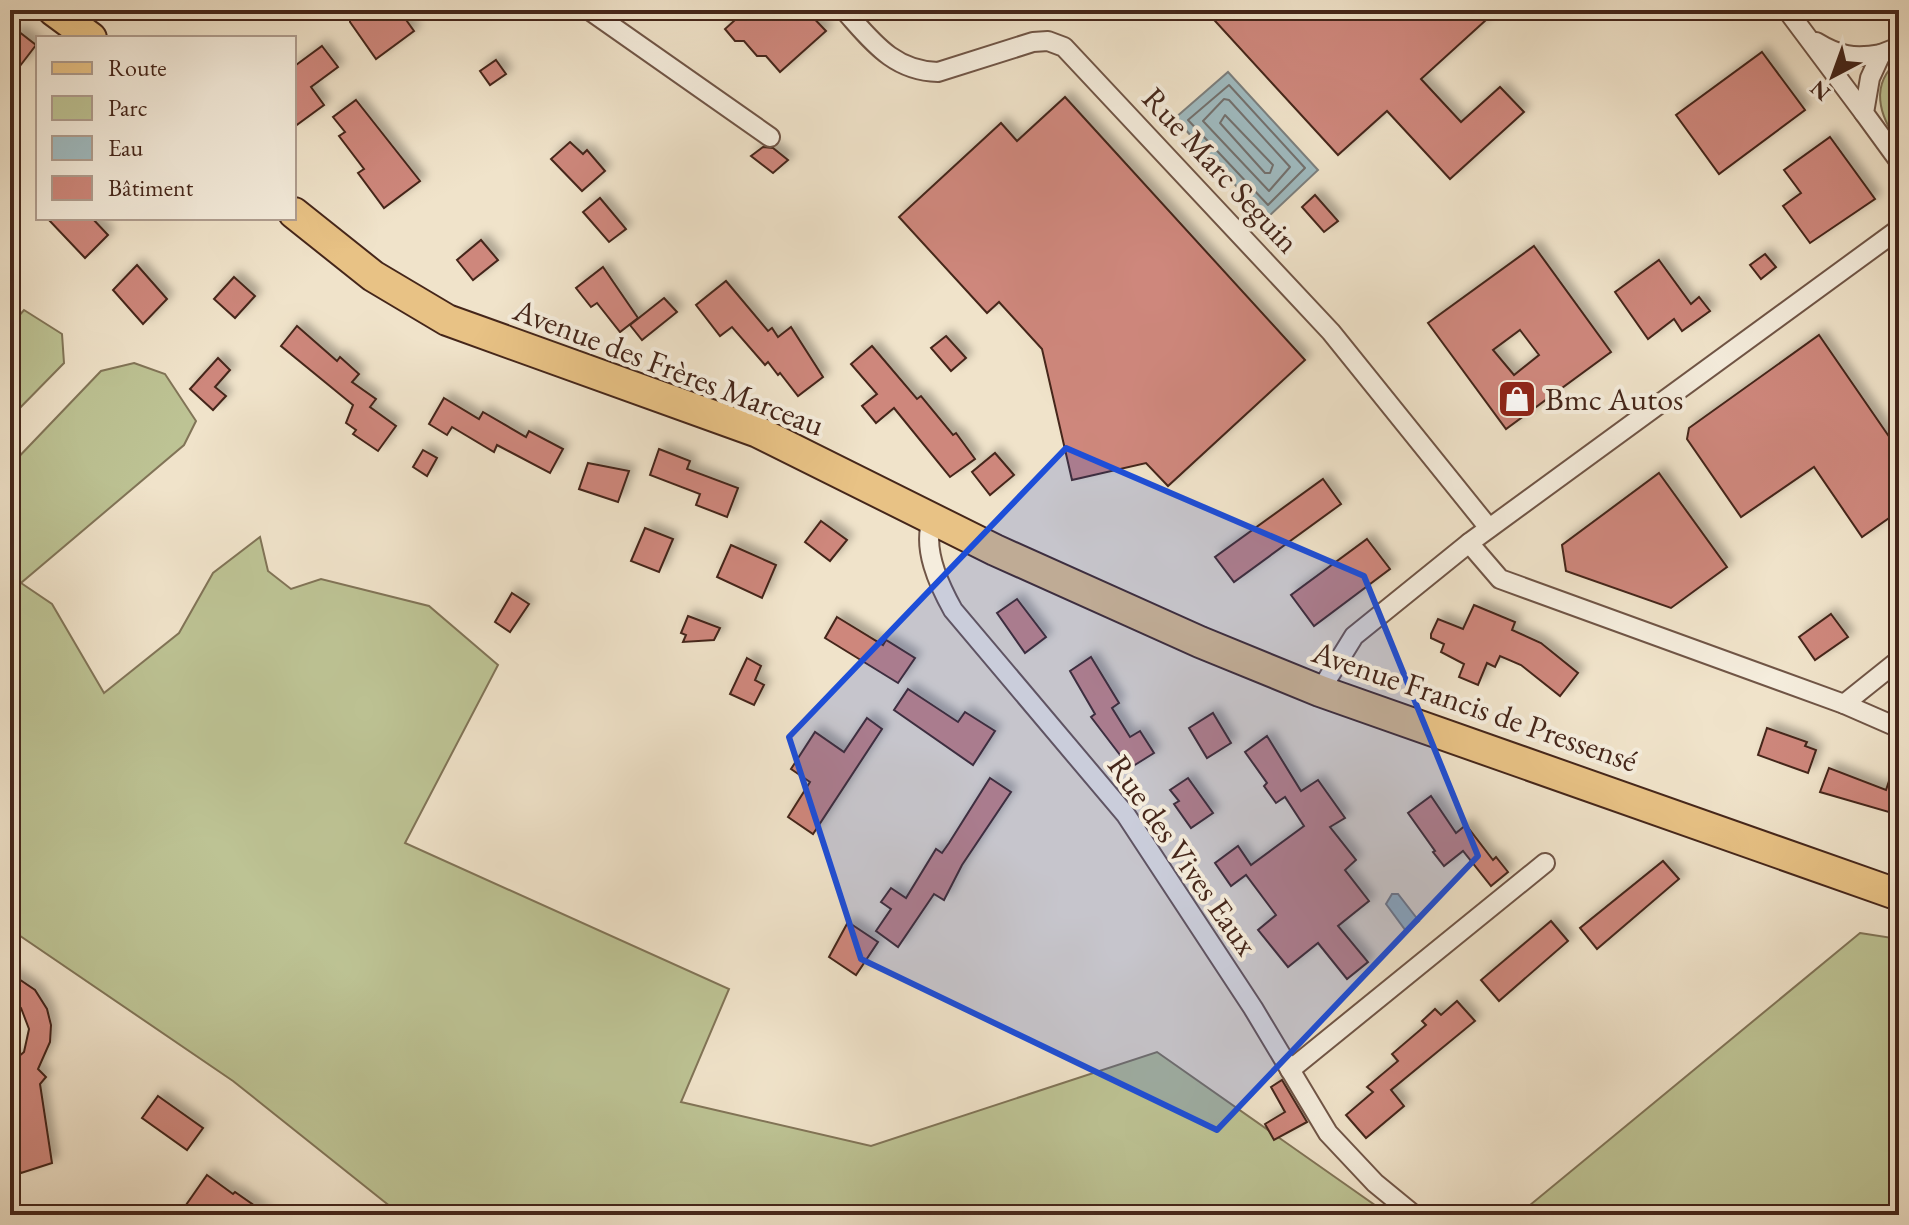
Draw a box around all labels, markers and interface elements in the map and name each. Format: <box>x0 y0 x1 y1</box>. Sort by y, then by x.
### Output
legend <box>36 36 296 220</box>
north arrow <box>1793 36 1873 116</box>
text: Route <box>108 52 167 83</box>
text: N <box>1804 74 1836 108</box>
street label: Rue Marc Seguin <box>1133 78 1309 262</box>
text: Parc <box>108 92 147 123</box>
text: Eau <box>108 132 144 163</box>
text: Bâtiment <box>108 172 194 203</box>
street label: Avenue des Frères Marceau <box>507 288 830 446</box>
shop icon: Bmc Autos <box>1496 378 1538 420</box>
place label: Bmc Autos <box>1545 378 1683 420</box>
street label: Avenue Francis de Pressensé <box>1306 630 1643 781</box>
street label: Rue des Vives Eaux <box>1098 746 1268 964</box>

